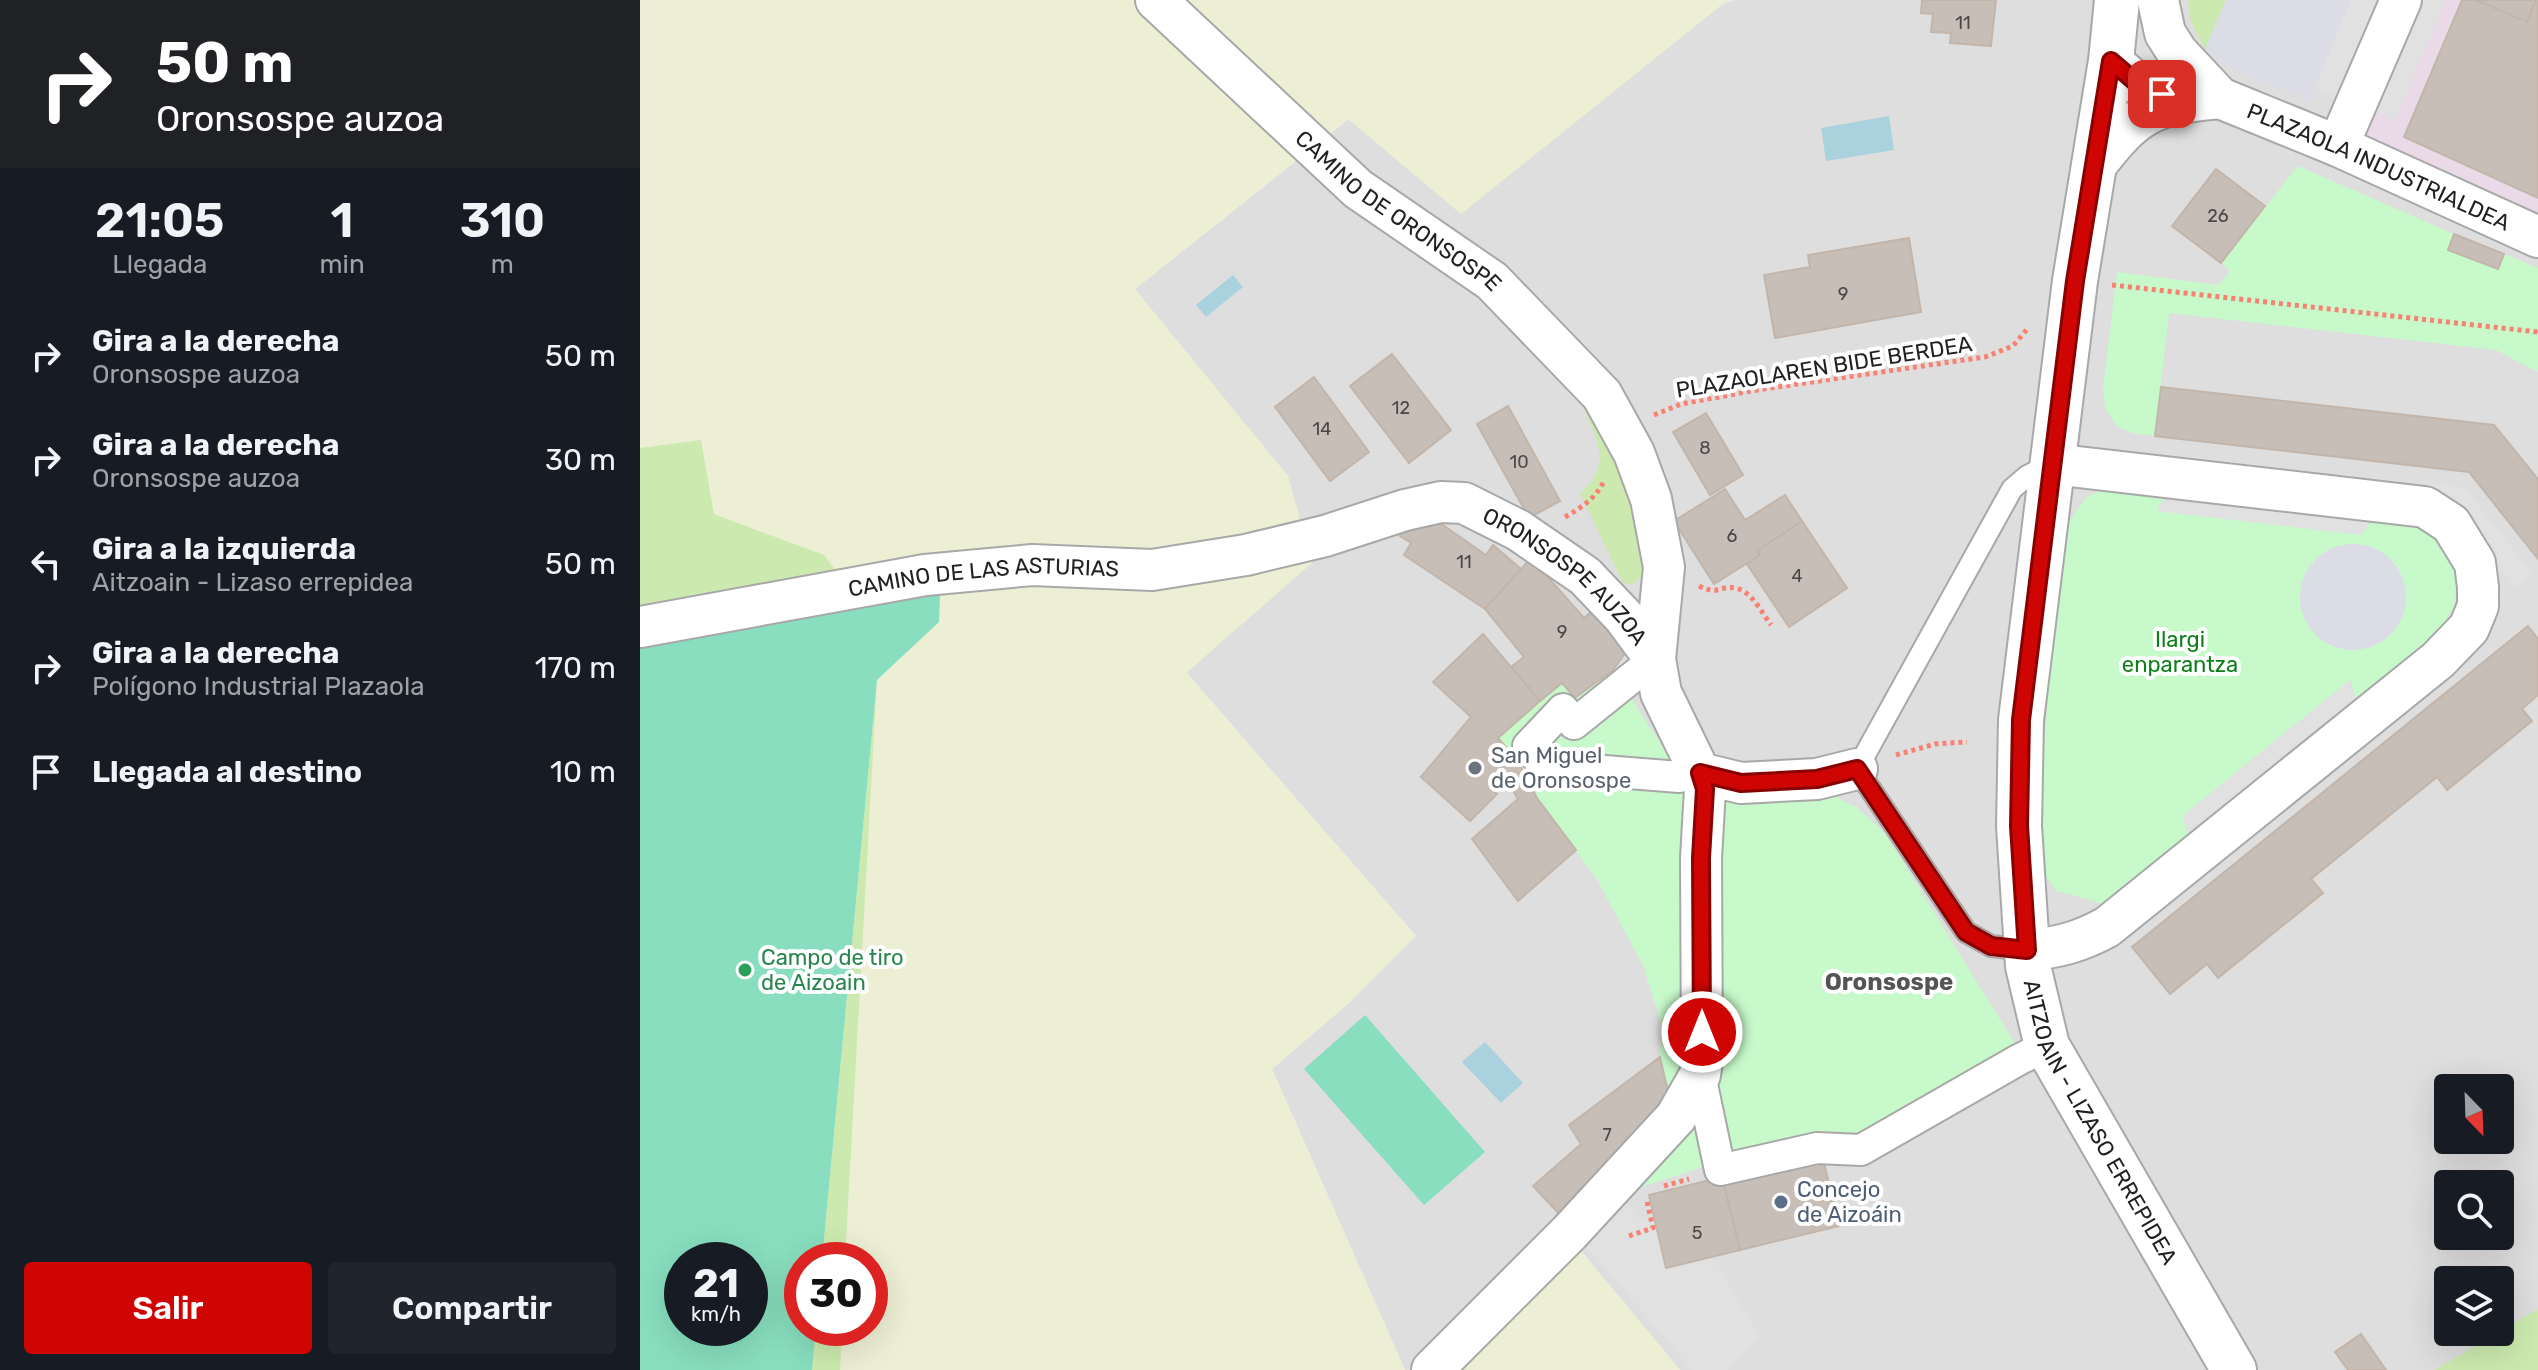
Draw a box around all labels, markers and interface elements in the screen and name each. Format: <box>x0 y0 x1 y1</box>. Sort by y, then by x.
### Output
house number: 11 <box>1955 12 1971 34</box>
text: 50 m <box>156 30 293 96</box>
icon: right <box>24 32 128 136</box>
pin <box>2128 60 2196 128</box>
icon: arrive <box>2140 72 2184 116</box>
text: Oronsospe auzoa <box>156 97 444 140</box>
street label: PLAZAOLA INDUSTRIALDEA <box>2243 97 2515 236</box>
street label: CAMINO DE ORONSOSPE <box>1290 124 1508 297</box>
text: 21:05 <box>95 192 224 249</box>
text: 1 <box>331 192 354 249</box>
text: 310 <box>460 192 545 249</box>
house number: 26 <box>2207 205 2229 227</box>
text: Llegada <box>112 249 207 280</box>
text: min <box>319 249 365 280</box>
text: m <box>491 249 514 280</box>
house number: 9 <box>1838 283 1848 305</box>
text: Gira a la derecha <box>92 323 339 359</box>
street label: PLAZAOLAREN BIDE BERDEA <box>1674 330 1974 404</box>
icon: right <box>24 334 68 378</box>
text: 50 m <box>545 338 616 374</box>
text: Oronsospe auzoa <box>92 359 300 390</box>
house number: 12 <box>1392 397 1410 419</box>
house number: 14 <box>1313 418 1331 440</box>
text: Gira a la derecha <box>92 427 339 463</box>
house number: 8 <box>1699 437 1711 459</box>
icon: right <box>24 438 68 482</box>
text: 30 m <box>545 442 616 478</box>
house number: 10 <box>1509 451 1529 473</box>
text: Oronsospe auzoa <box>92 463 300 494</box>
street label: ORONSOSPE AUZOA <box>1479 501 1654 650</box>
house number: 6 <box>1727 525 1738 547</box>
text: Gira a la izquierda <box>92 531 356 567</box>
icon: left <box>24 542 68 586</box>
text: 50 m <box>545 546 616 582</box>
street label: CAMINO DE LAS ASTURIAS <box>846 551 1120 602</box>
house number: 11 <box>1456 551 1472 573</box>
house number: 4 <box>1791 565 1803 587</box>
text: Aitzoain - Lizaso errepidea <box>92 567 413 598</box>
house number: 9 <box>1557 621 1567 643</box>
park label: Ilargi enparantza <box>2122 626 2238 678</box>
text: Gira a la derecha <box>92 635 339 671</box>
icon: right <box>24 646 68 690</box>
text: 170 m <box>535 650 616 686</box>
text: Polígono Industrial Plazaola <box>92 671 425 702</box>
place label: San Miguel de Oronsospe <box>1491 742 1631 794</box>
icon: arrive <box>24 750 68 794</box>
text: Llegada al destino <box>92 754 362 790</box>
text: 10 m <box>550 754 616 790</box>
marker: San Miguel de Oronsospe <box>1466 759 1484 777</box>
place label: Campo de tiro de Aizoain <box>761 944 904 996</box>
marker: Campo de tiro de Aizoain <box>736 961 754 979</box>
district label: Oronsospe <box>1825 968 1953 996</box>
street label: AITZOAIN - LIZASO ERREPIDEA <box>2018 977 2184 1269</box>
position arrow <box>1660 990 1744 1074</box>
north arrow <box>2434 1074 2514 1154</box>
map controls <box>2434 1074 2514 1346</box>
house number: 7 <box>1602 1124 1612 1146</box>
button: search <box>2434 1170 2514 1250</box>
place label: Concejo de Aizoáin <box>1797 1176 1902 1228</box>
marker: Concejo de Aizoáin <box>1772 1193 1790 1211</box>
house number: 5 <box>1692 1222 1702 1244</box>
speed limit sign: 30 <box>784 1242 888 1346</box>
text: 21 <box>693 1260 739 1307</box>
button: Salir <box>24 1262 312 1354</box>
button: Compartir <box>328 1262 616 1354</box>
button: layers <box>2434 1266 2514 1346</box>
text: km/h <box>691 1302 741 1326</box>

